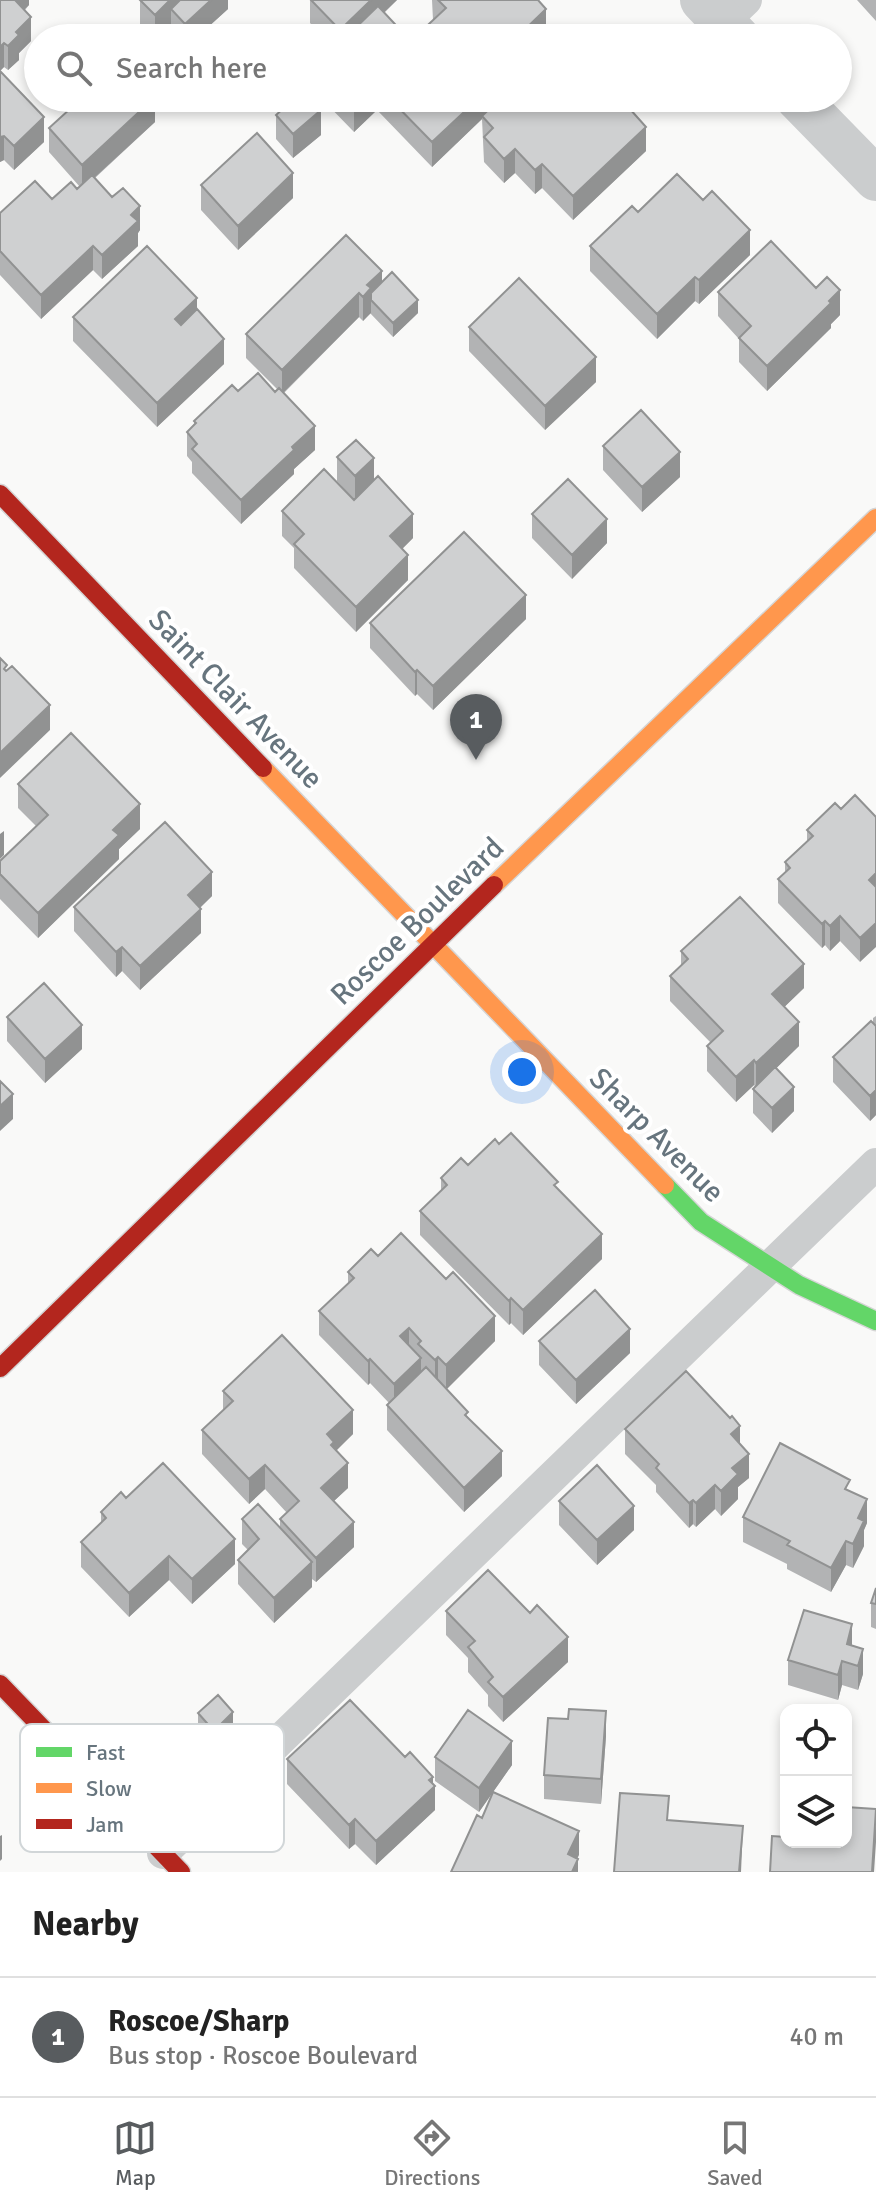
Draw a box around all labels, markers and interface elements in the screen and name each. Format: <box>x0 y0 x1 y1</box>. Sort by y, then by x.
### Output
search box <box>24 24 852 112</box>
icon: search <box>52 46 96 90</box>
text: Search here <box>116 50 267 87</box>
street label: Saint Clair Avenue <box>141 602 331 797</box>
pin: 1 <box>450 694 502 760</box>
street label: Roscoe Boulevard <box>323 829 512 1013</box>
your location <box>502 1052 542 1092</box>
street label: Sharp Avenue <box>581 1060 732 1211</box>
map controls <box>780 1704 852 1848</box>
button: locate <box>780 1704 852 1776</box>
legend <box>20 1724 284 1852</box>
text: Fast <box>86 1739 126 1766</box>
text: Slow <box>86 1775 132 1802</box>
button: layers <box>780 1776 852 1848</box>
text: Jam <box>86 1811 124 1838</box>
text: Nearby <box>32 1903 139 1945</box>
text: Roscoe/Sharp <box>108 2003 289 2040</box>
text: 1 <box>51 2021 65 2053</box>
text: 40 m <box>789 2021 844 2053</box>
text: Bus stop · Roscoe Boulevard <box>108 2040 418 2072</box>
tab: Map <box>113 2116 157 2191</box>
tab: Directions <box>384 2116 480 2191</box>
tab: Saved <box>707 2116 763 2191</box>

